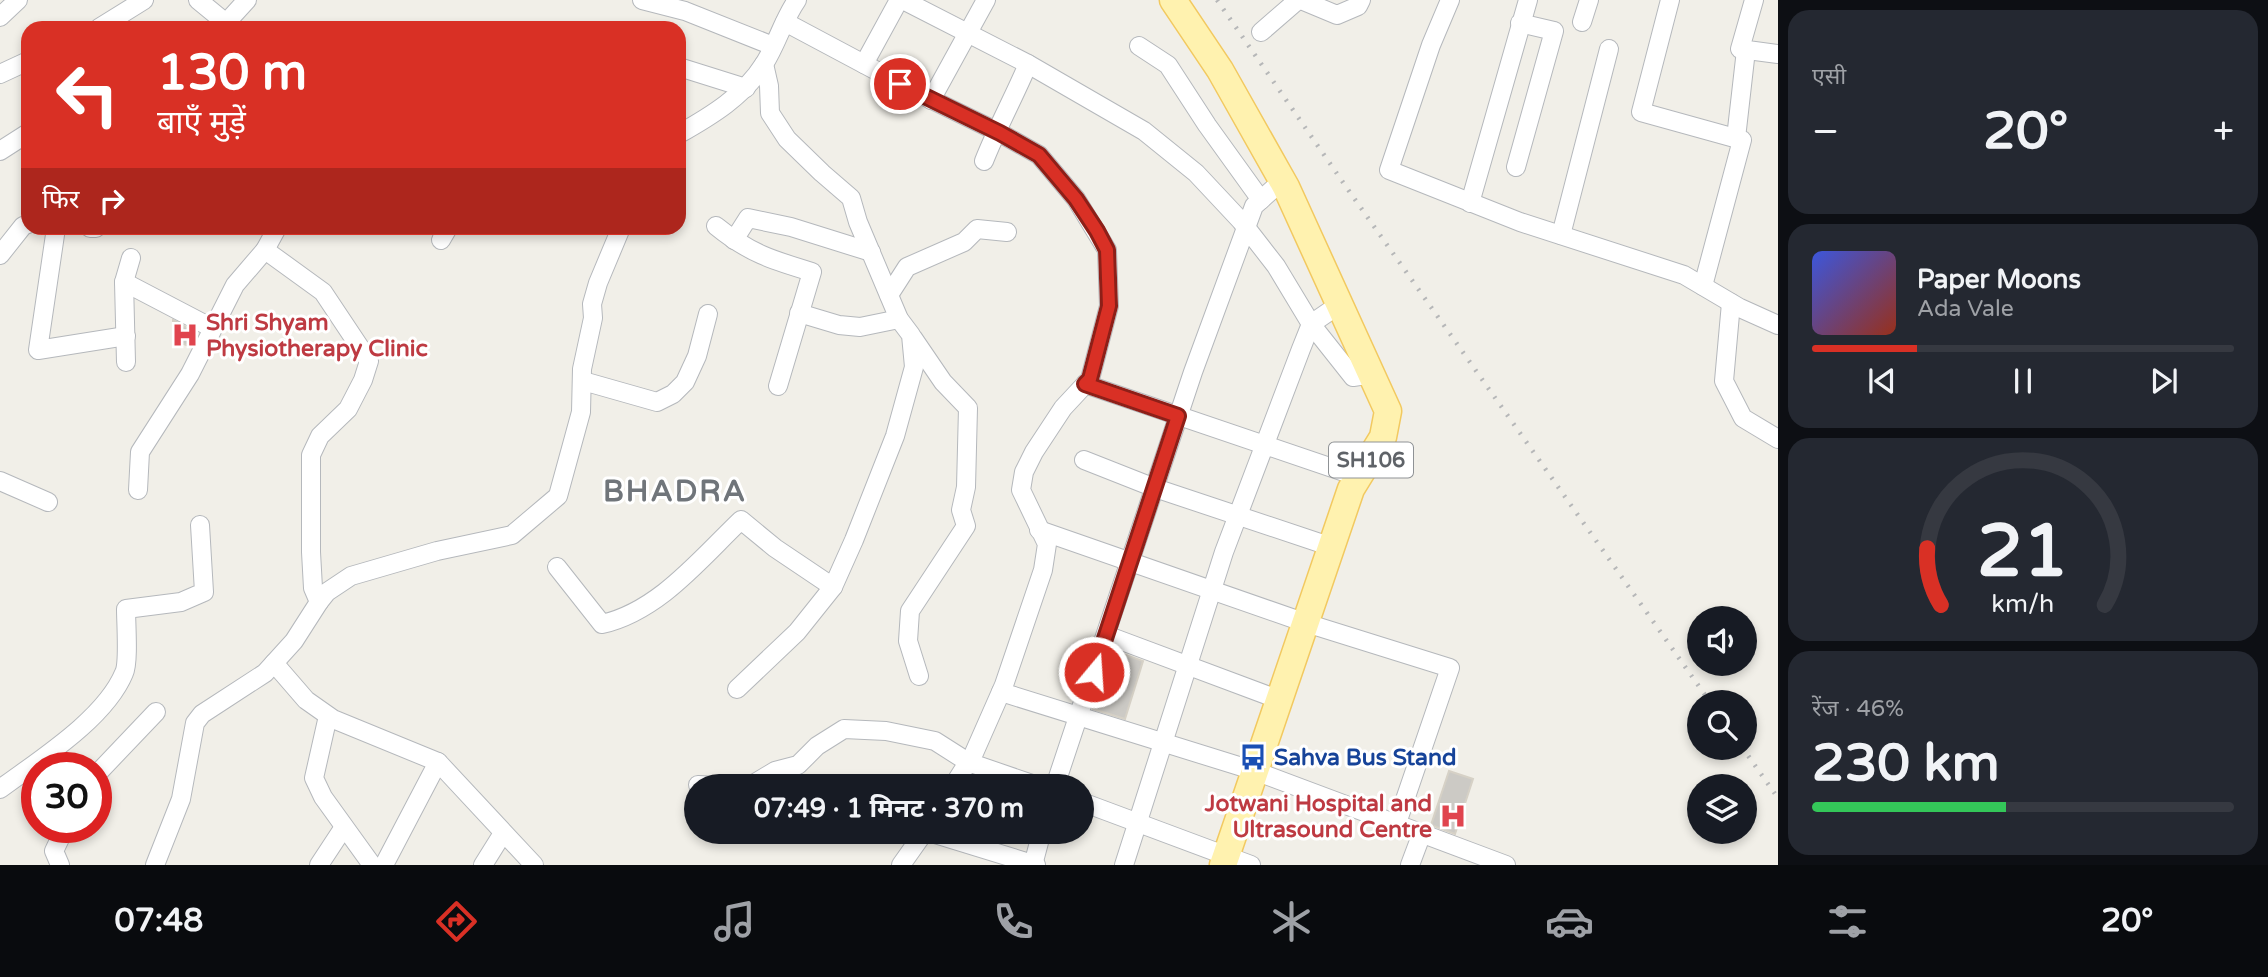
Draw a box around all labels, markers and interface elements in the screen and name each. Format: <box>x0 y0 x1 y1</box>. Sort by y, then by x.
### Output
text: 130 m <box>157 44 307 103</box>
icon: left <box>42 49 133 140</box>
pin <box>870 54 930 114</box>
text: एसी <box>1812 63 1846 91</box>
icon: arrive <box>881 65 919 103</box>
text: 20° <box>1983 100 2068 163</box>
text: बाएँ मुड़ें <box>157 104 246 142</box>
text: − <box>1812 109 1839 155</box>
text: + <box>2213 109 2234 155</box>
icon: right <box>93 182 131 220</box>
text: फिर <box>42 184 79 215</box>
text: Paper Moons <box>1917 264 2081 295</box>
text: Ada Vale <box>1917 295 2014 323</box>
place label: Shri Shyam Physiotherapy Clinic <box>206 309 428 363</box>
hospital icon: Shri Shyam Physiotherapy Clinic <box>170 320 200 350</box>
icon: previous <box>1863 362 1901 400</box>
icon: pause <box>2004 362 2042 400</box>
icon: next <box>2145 362 2183 400</box>
road number: SH106 <box>1329 442 1413 477</box>
district label: BHADRA <box>603 473 747 510</box>
text: 21 <box>1977 509 2069 597</box>
text: km/h <box>1992 589 2054 619</box>
map controls <box>1687 606 1757 844</box>
button: sound <box>1687 606 1757 676</box>
position arrow <box>1057 635 1131 709</box>
button: search <box>1687 690 1757 760</box>
text: रेंज · 46% <box>1812 695 1904 723</box>
text: 230 km <box>1812 732 2000 795</box>
bus stop icon: Sahva Bus Stand <box>1238 742 1268 772</box>
place label: Sahva Bus Stand <box>1274 744 1457 772</box>
speed limit sign: 30 <box>21 752 112 843</box>
button: layers <box>1687 774 1757 844</box>
place label: Jotwani Hospital and Ultrasound Centre <box>1204 790 1432 844</box>
text: 07:49 · 1 मिनट · 370 m <box>754 793 1024 824</box>
hospital icon: Jotwani Hospital and Ultrasound Centre <box>1438 801 1468 831</box>
icon: directions <box>432 897 481 946</box>
icon: music <box>710 897 759 946</box>
icon: phone <box>989 897 1038 946</box>
icon: climate <box>1267 897 1316 946</box>
icon: car <box>1545 897 1594 946</box>
icon: filters <box>1823 897 1872 946</box>
text: 07:48 <box>115 902 203 940</box>
text: 20° <box>2101 902 2153 940</box>

